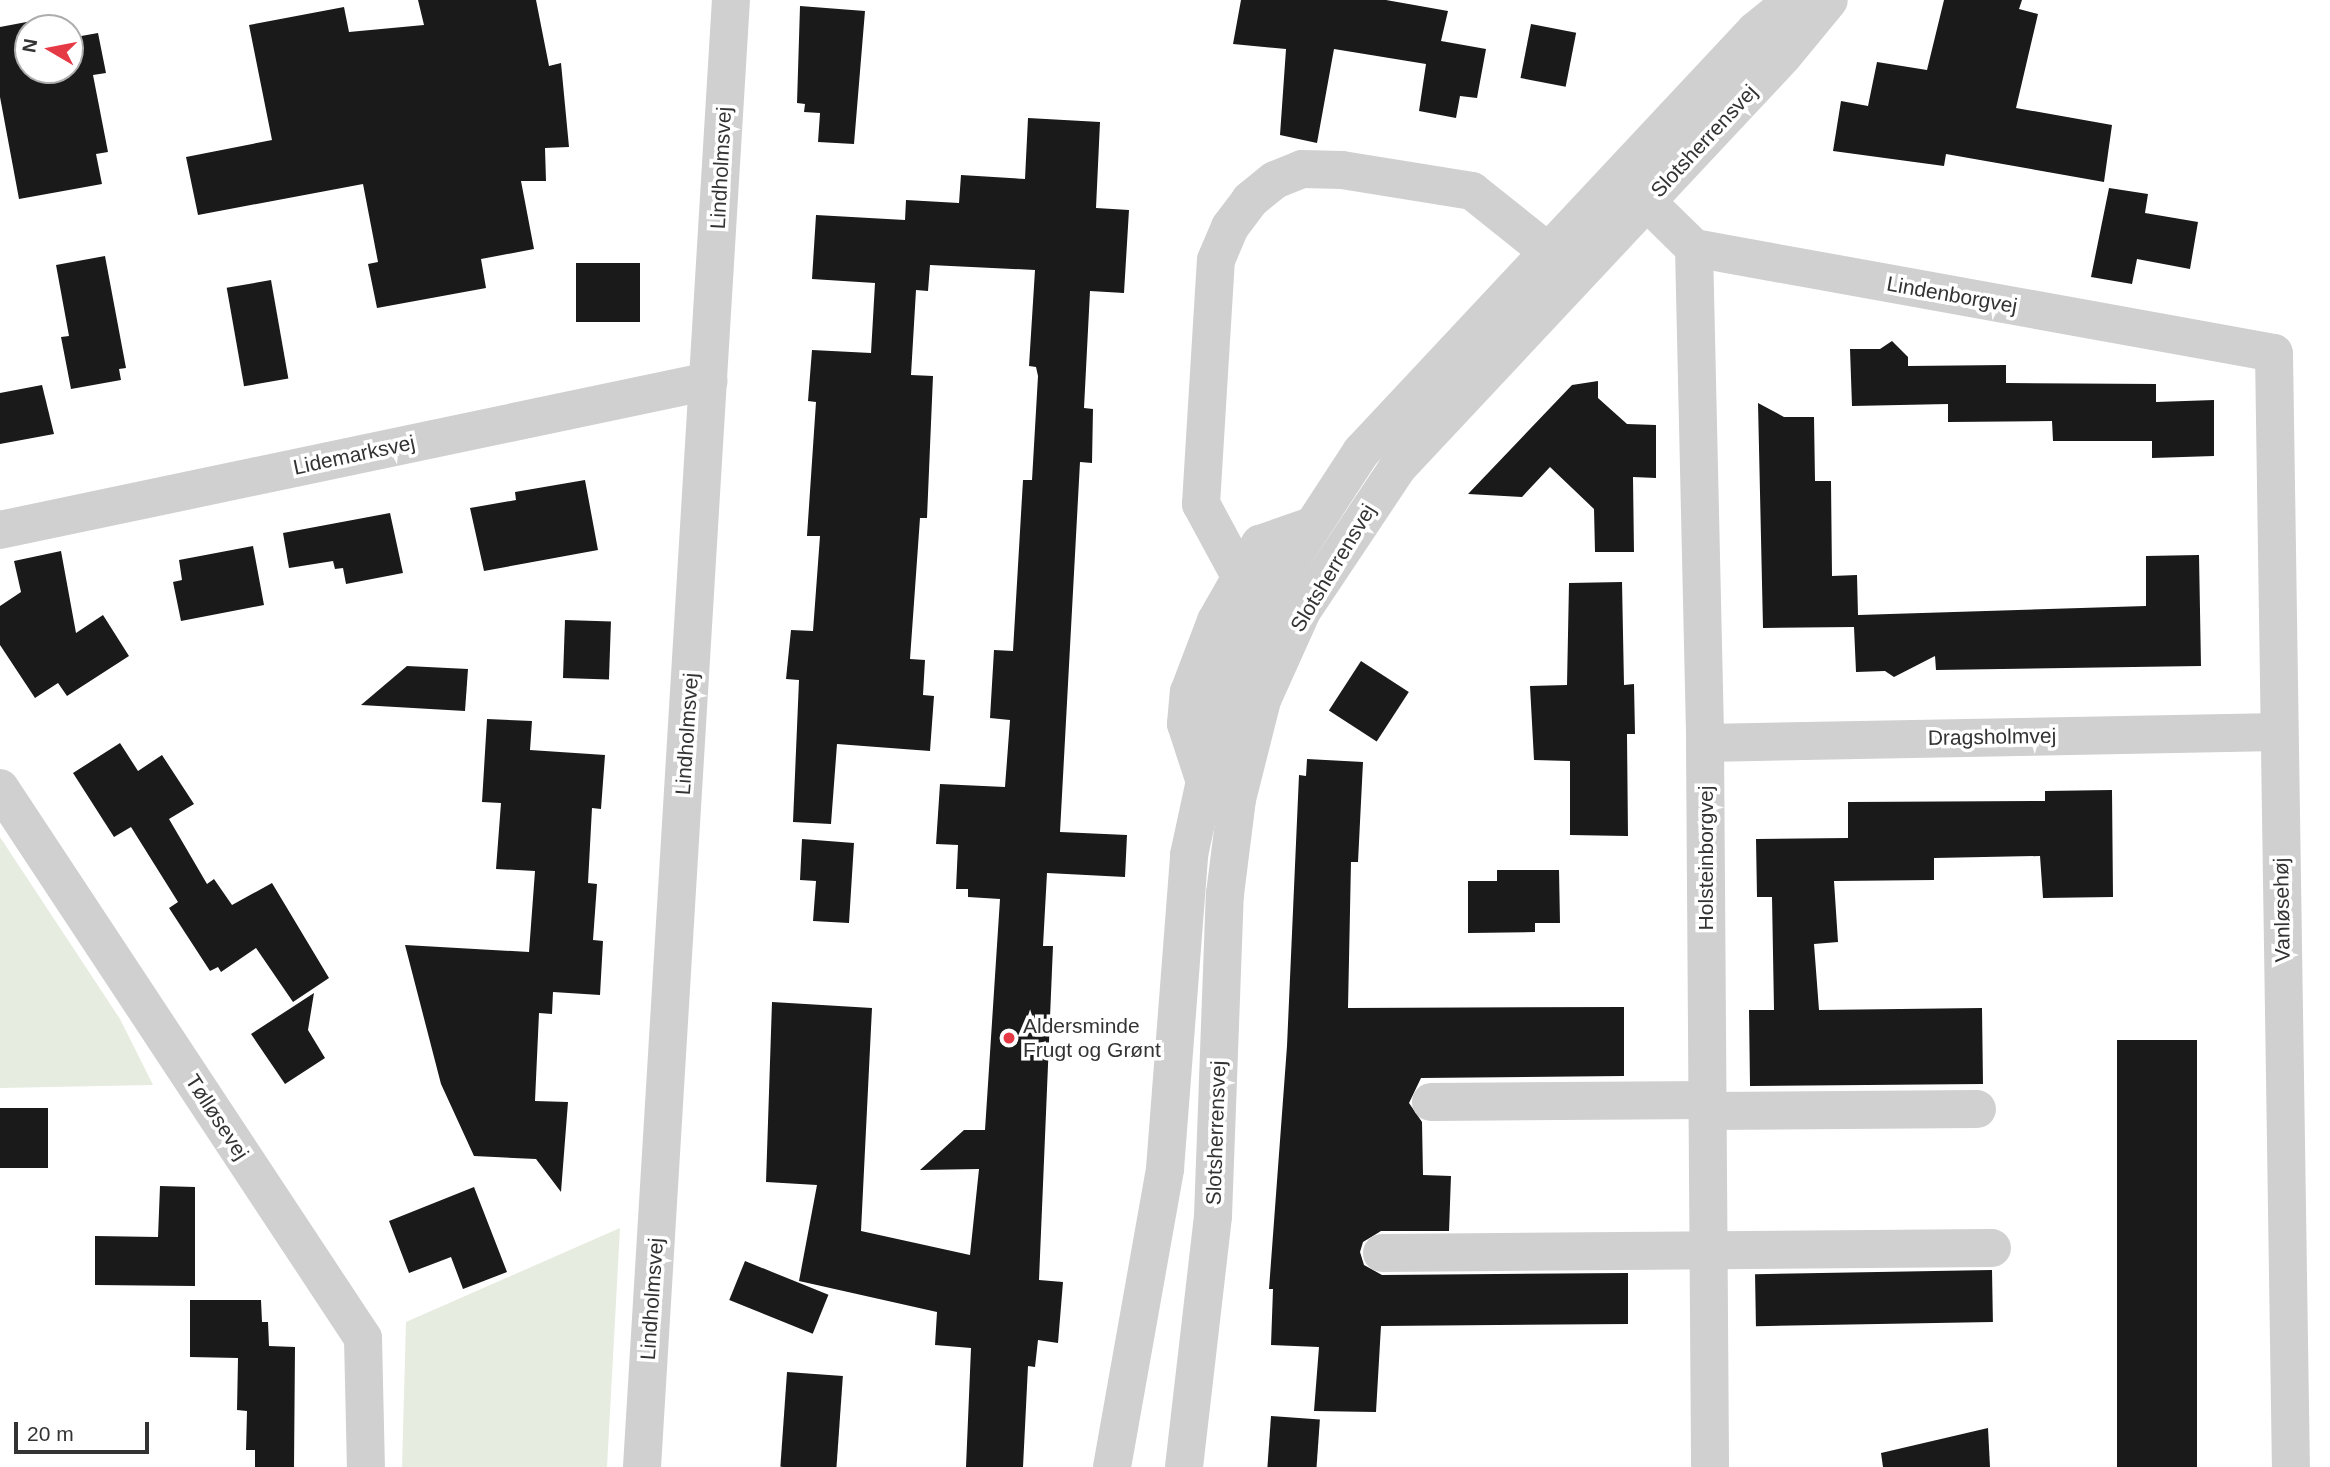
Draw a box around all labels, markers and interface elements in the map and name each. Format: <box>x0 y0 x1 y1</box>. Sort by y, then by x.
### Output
north arrow <box>14 14 84 84</box>
text: N <box>18 37 41 54</box>
street label: Slotsherrensvej <box>1645 79 1763 203</box>
street label: Lindholmsvej <box>705 106 737 230</box>
street label: Lindenborgvej <box>1885 271 2019 319</box>
street label: Lidemarksvej <box>291 430 417 480</box>
street label: Slotsherrensvej <box>1285 499 1381 637</box>
street label: Lindholmsvej <box>670 672 704 796</box>
street label: Dragsholmvej <box>1928 723 2056 751</box>
street label: Holsteinborgvej <box>1693 786 1719 930</box>
street label: Vanløsehøj <box>2268 857 2296 963</box>
place label: Aldersminde Frugt og Grønt <box>1023 1013 1161 1063</box>
marker: Aldersminde Frugt og Grønt <box>1001 1030 1017 1046</box>
street label: Slotsherrensvej <box>1201 1060 1231 1206</box>
street label: Tølløsevej <box>180 1070 254 1164</box>
street label: Lindholmsvej <box>635 1237 669 1361</box>
scale bar <box>18 1408 152 1452</box>
text: 20 m <box>27 1422 74 1445</box>

